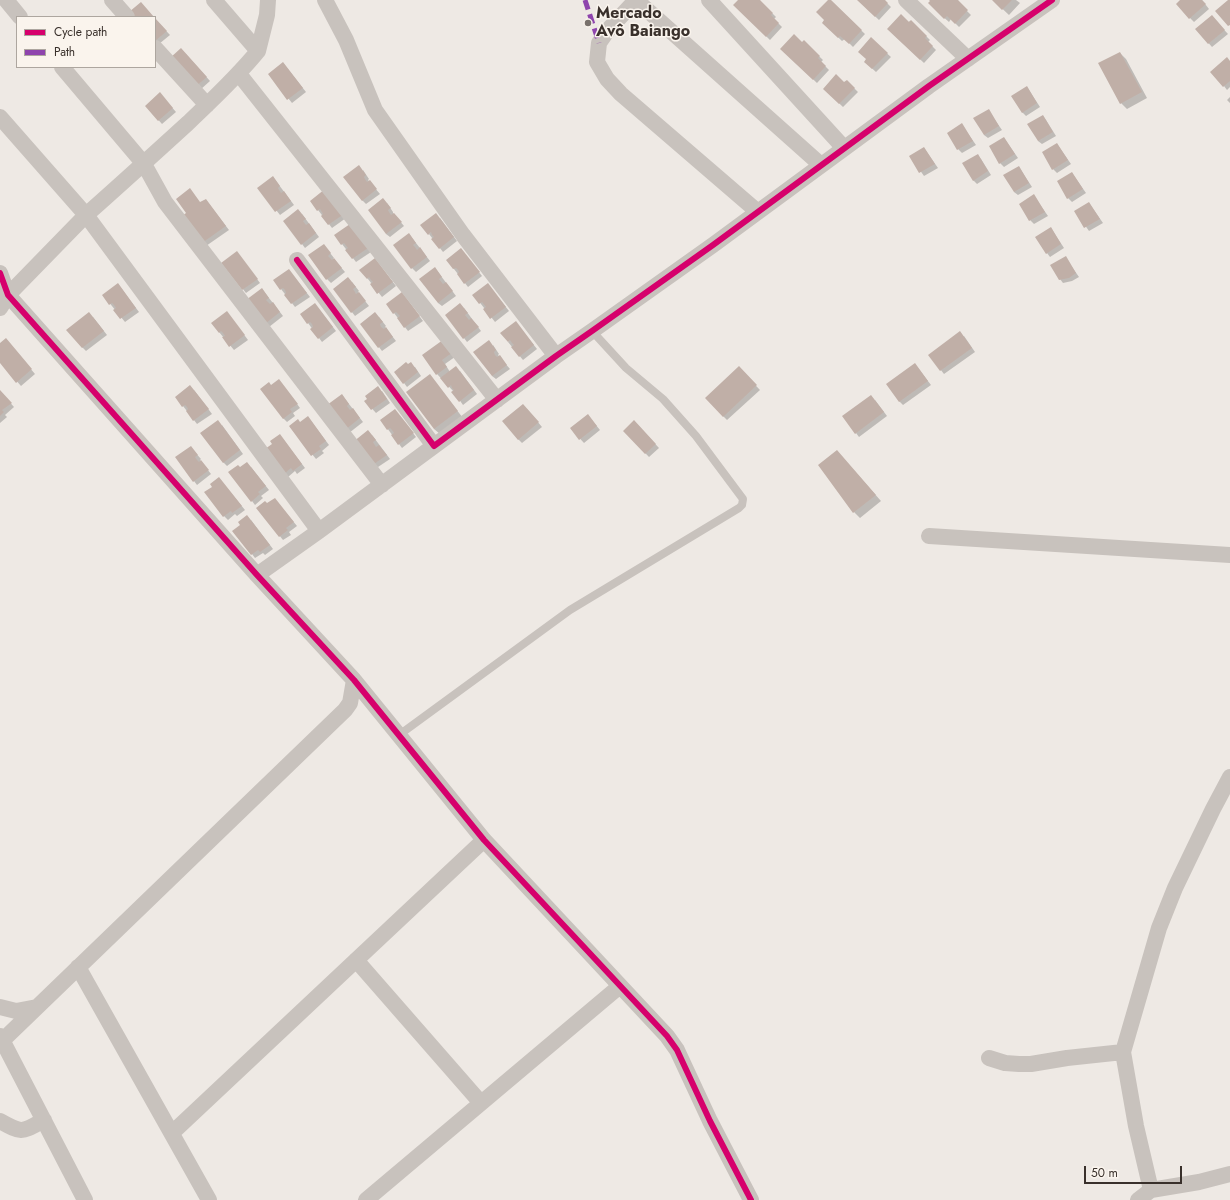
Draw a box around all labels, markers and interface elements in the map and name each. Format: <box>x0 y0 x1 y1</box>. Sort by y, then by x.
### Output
place label: Mercado Avô Baiango <box>596 4 690 42</box>
legend <box>16 16 156 68</box>
marker: Mercado Avô Baiango <box>583 18 593 28</box>
text: Cycle path <box>54 23 107 41</box>
text: Path <box>54 43 75 61</box>
scale bar <box>1086 1158 1184 1184</box>
text: 50 m <box>1091 1164 1118 1182</box>

